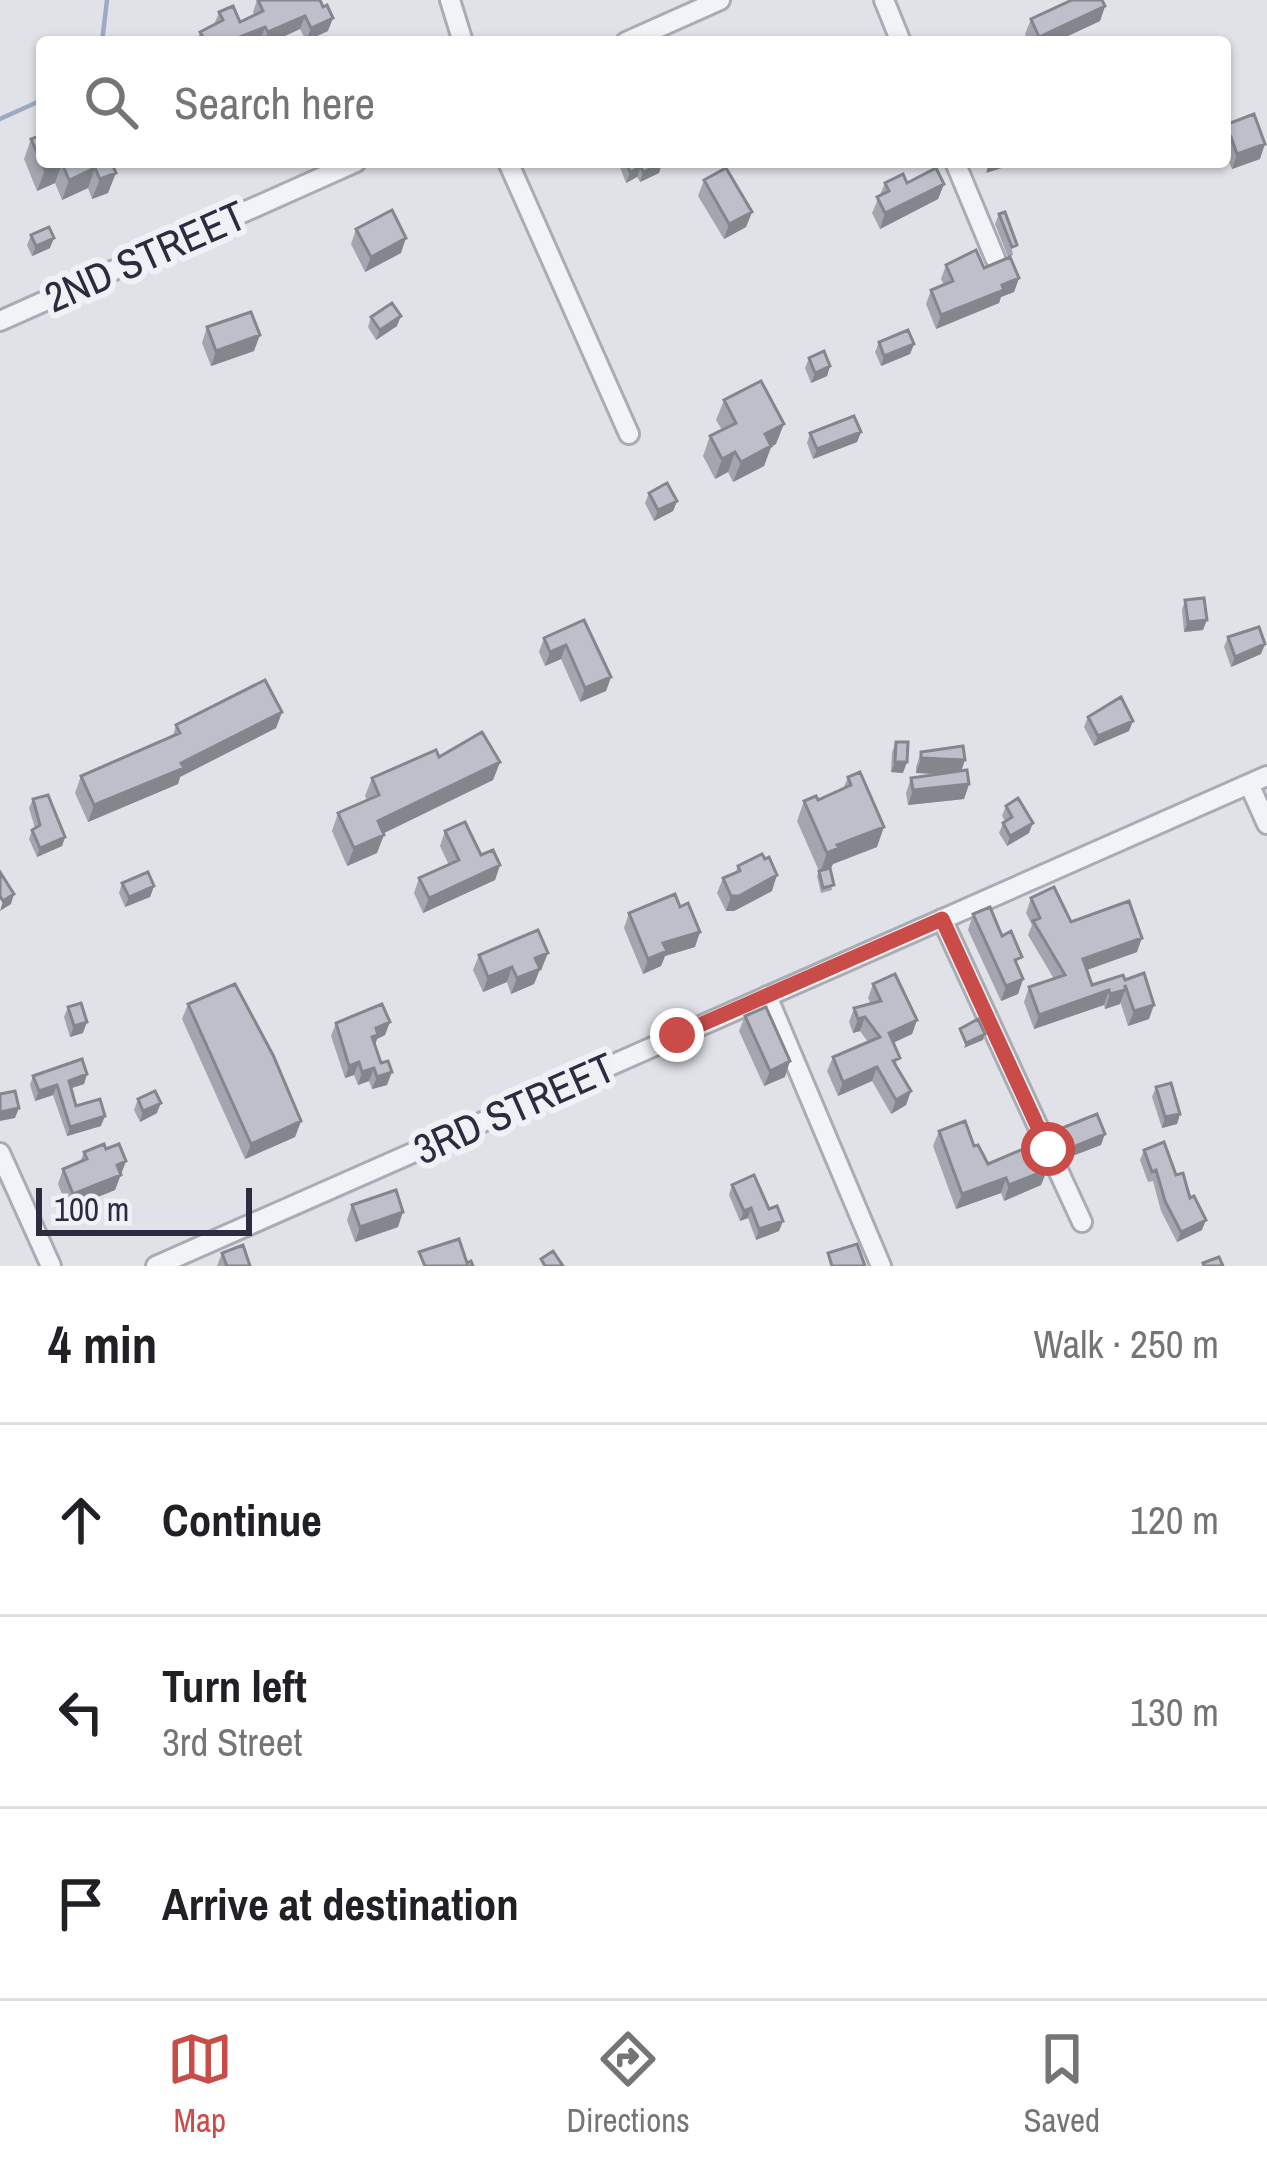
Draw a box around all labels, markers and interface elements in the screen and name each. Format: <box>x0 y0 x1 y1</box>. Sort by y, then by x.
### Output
search box <box>36 36 1231 168</box>
icon: search <box>78 69 144 135</box>
text: Search here <box>174 72 375 133</box>
street label: 2ND STREET <box>36 187 254 325</box>
route end <box>650 1008 704 1062</box>
street label: 3RD STREET <box>405 1039 623 1177</box>
route start <box>1021 1122 1075 1176</box>
scale bar <box>36 1182 252 1235</box>
text: 100 m <box>54 1187 129 1231</box>
text: 4 min <box>48 1310 157 1379</box>
text: Walk · 250 m <box>1034 1318 1219 1370</box>
icon: ahead <box>48 1487 114 1553</box>
text: Continue <box>162 1489 322 1550</box>
text: 120 m <box>1130 1494 1219 1546</box>
text: Turn left <box>162 1655 307 1716</box>
icon: left <box>48 1679 114 1745</box>
text: 130 m <box>1130 1686 1219 1738</box>
text: 3rd Street <box>162 1716 302 1768</box>
icon: arrive <box>48 1871 114 1937</box>
text: Arrive at destination <box>162 1873 519 1934</box>
tab: Map <box>167 2026 233 2142</box>
tab: Directions <box>566 2026 690 2142</box>
tab: Saved <box>1023 2026 1100 2142</box>

